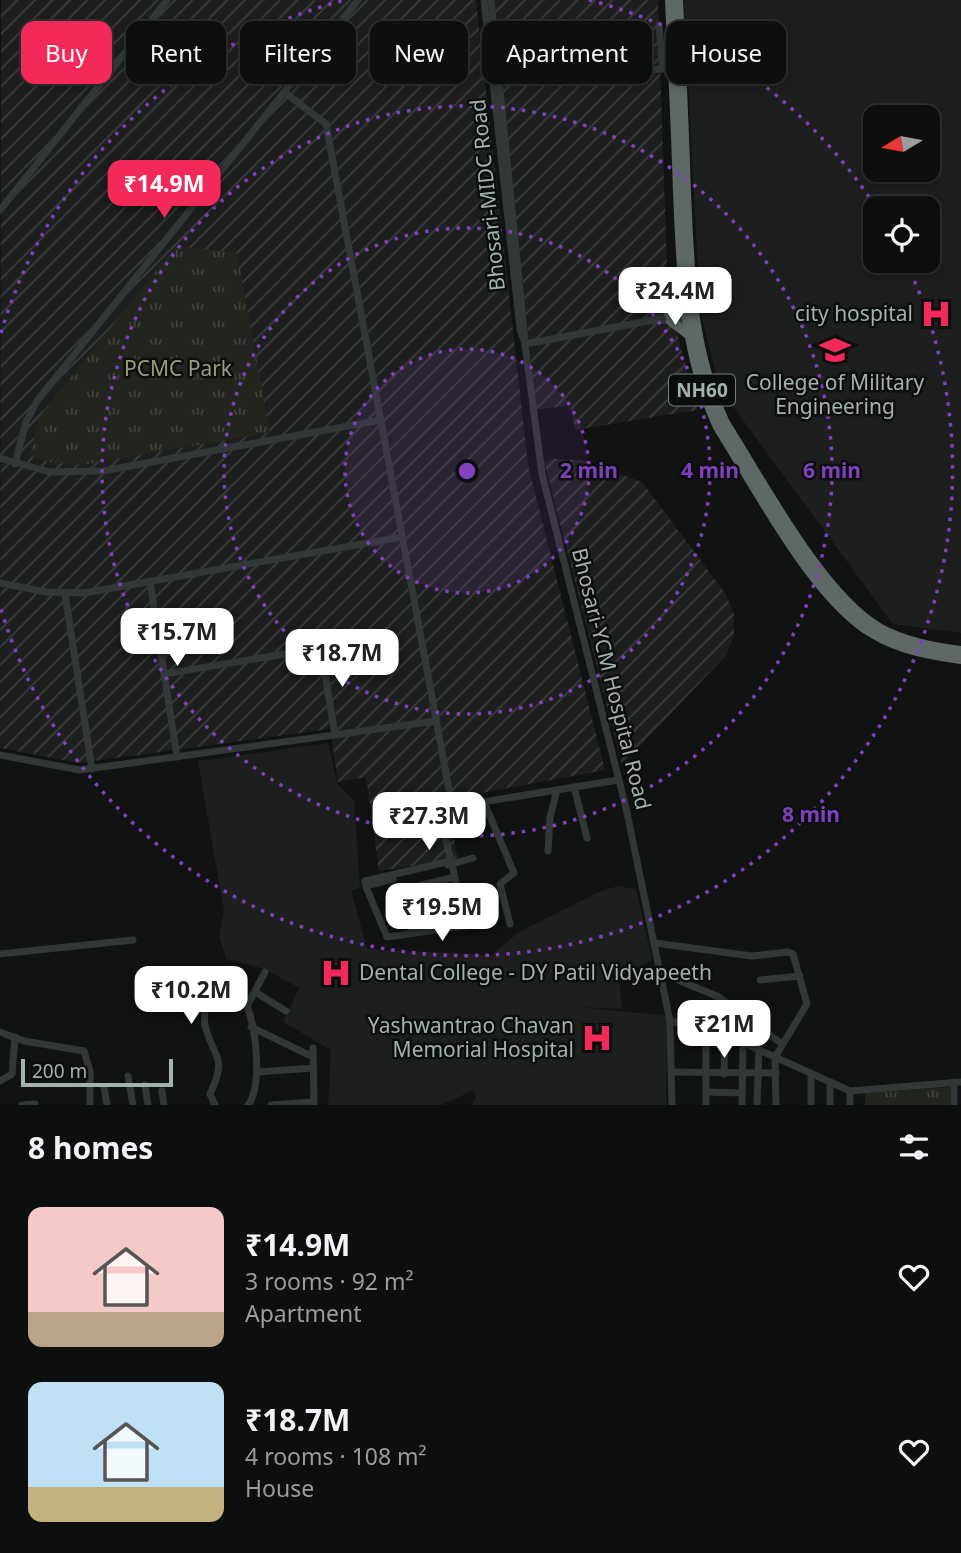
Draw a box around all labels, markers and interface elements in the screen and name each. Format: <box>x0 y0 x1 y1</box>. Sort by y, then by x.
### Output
chip: Buy <box>21 21 112 84</box>
chip: Rent <box>126 21 226 84</box>
chip: Filters <box>240 21 356 84</box>
chip: New <box>370 21 468 84</box>
chip: Apartment <box>482 21 652 84</box>
chip: House <box>666 21 786 84</box>
street label: Bhosari-MIDC Road <box>463 98 511 292</box>
north arrow <box>863 105 940 182</box>
map controls <box>863 105 940 273</box>
pin: ₹14.9M <box>107 160 221 220</box>
text: ₹14.9M <box>124 167 204 199</box>
button: locate <box>863 196 940 273</box>
pin: ₹24.4M <box>618 268 732 327</box>
text: ₹24.4M <box>635 274 715 306</box>
hospital icon: city hospital <box>919 297 953 331</box>
place label: city hospital <box>795 299 913 327</box>
school or university icon: College of Military Engineering <box>818 333 852 367</box>
park label: PCMC Park <box>124 354 233 382</box>
place label: College of Military Engineering <box>746 368 924 420</box>
road number: NH60 <box>669 374 735 406</box>
text: 2 min <box>560 456 618 484</box>
text: 4 min <box>681 456 739 484</box>
text: 6 min <box>803 456 861 484</box>
centre of rings <box>455 459 479 483</box>
street label: Bhosari-YCM Hospital Road <box>566 545 658 812</box>
pin: ₹15.7M <box>120 608 234 668</box>
text: ₹15.7M <box>137 615 217 647</box>
pin: ₹18.7M <box>285 630 399 689</box>
text: ₹18.7M <box>302 636 382 668</box>
pin: ₹27.3M <box>372 792 486 852</box>
text: ₹27.3M <box>389 799 469 831</box>
text: 8 min <box>782 800 840 828</box>
pin: ₹19.5M <box>385 884 499 943</box>
text: ₹19.5M <box>402 890 482 922</box>
hospital icon: Dental College - DY Patil Vidyapeeth <box>319 956 353 990</box>
place label: Dental College - DY Patil Vidyapeeth <box>359 958 712 986</box>
pin: ₹10.2M <box>134 967 248 1026</box>
text: ₹10.2M <box>151 973 231 1005</box>
pin: ₹21M <box>683 1000 765 1060</box>
text: ₹21M <box>693 1007 755 1039</box>
place label: Yashwantrao Chavan Memorial Hospital <box>368 1011 574 1063</box>
hospital icon: Yashwantrao Chavan Memorial Hospital <box>580 1021 614 1055</box>
scale bar <box>21 1056 173 1088</box>
text: 200 m <box>32 1058 87 1084</box>
text: 8 homes <box>28 1127 153 1168</box>
icon: filters <box>895 1128 933 1166</box>
text: ₹14.9M <box>245 1224 350 1265</box>
icon: home <box>84 1235 168 1319</box>
icon: heart <box>895 1258 933 1296</box>
text: 3 rooms · 92 m² <box>245 1265 414 1297</box>
text: Apartment <box>245 1297 362 1329</box>
text: ₹18.7M <box>245 1399 350 1440</box>
icon: home <box>84 1410 168 1494</box>
icon: heart <box>895 1433 933 1471</box>
text: 4 rooms · 108 m² <box>245 1440 427 1472</box>
text: House <box>245 1472 314 1504</box>

